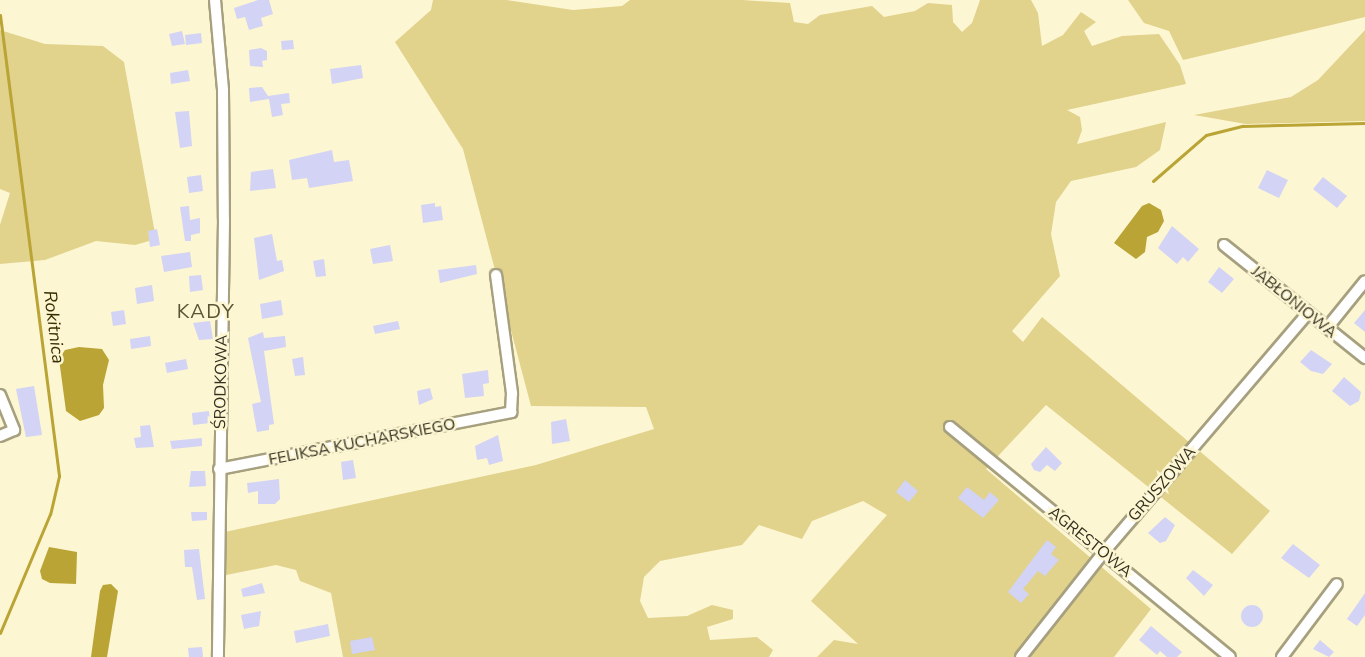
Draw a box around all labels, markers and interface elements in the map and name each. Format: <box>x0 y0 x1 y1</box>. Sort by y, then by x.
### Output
street label: JABŁONIOWA <box>1247 262 1341 342</box>
water label: Rokitnica <box>39 289 69 365</box>
district label: KADY <box>177 299 235 323</box>
street label: ŚRODKOWA <box>211 335 231 429</box>
street label: FELIKSA KUCHARSKIEGO <box>267 414 457 470</box>
street label: GRUSZOWA <box>1124 442 1200 526</box>
street label: AGRESTOWA <box>1044 502 1136 582</box>

